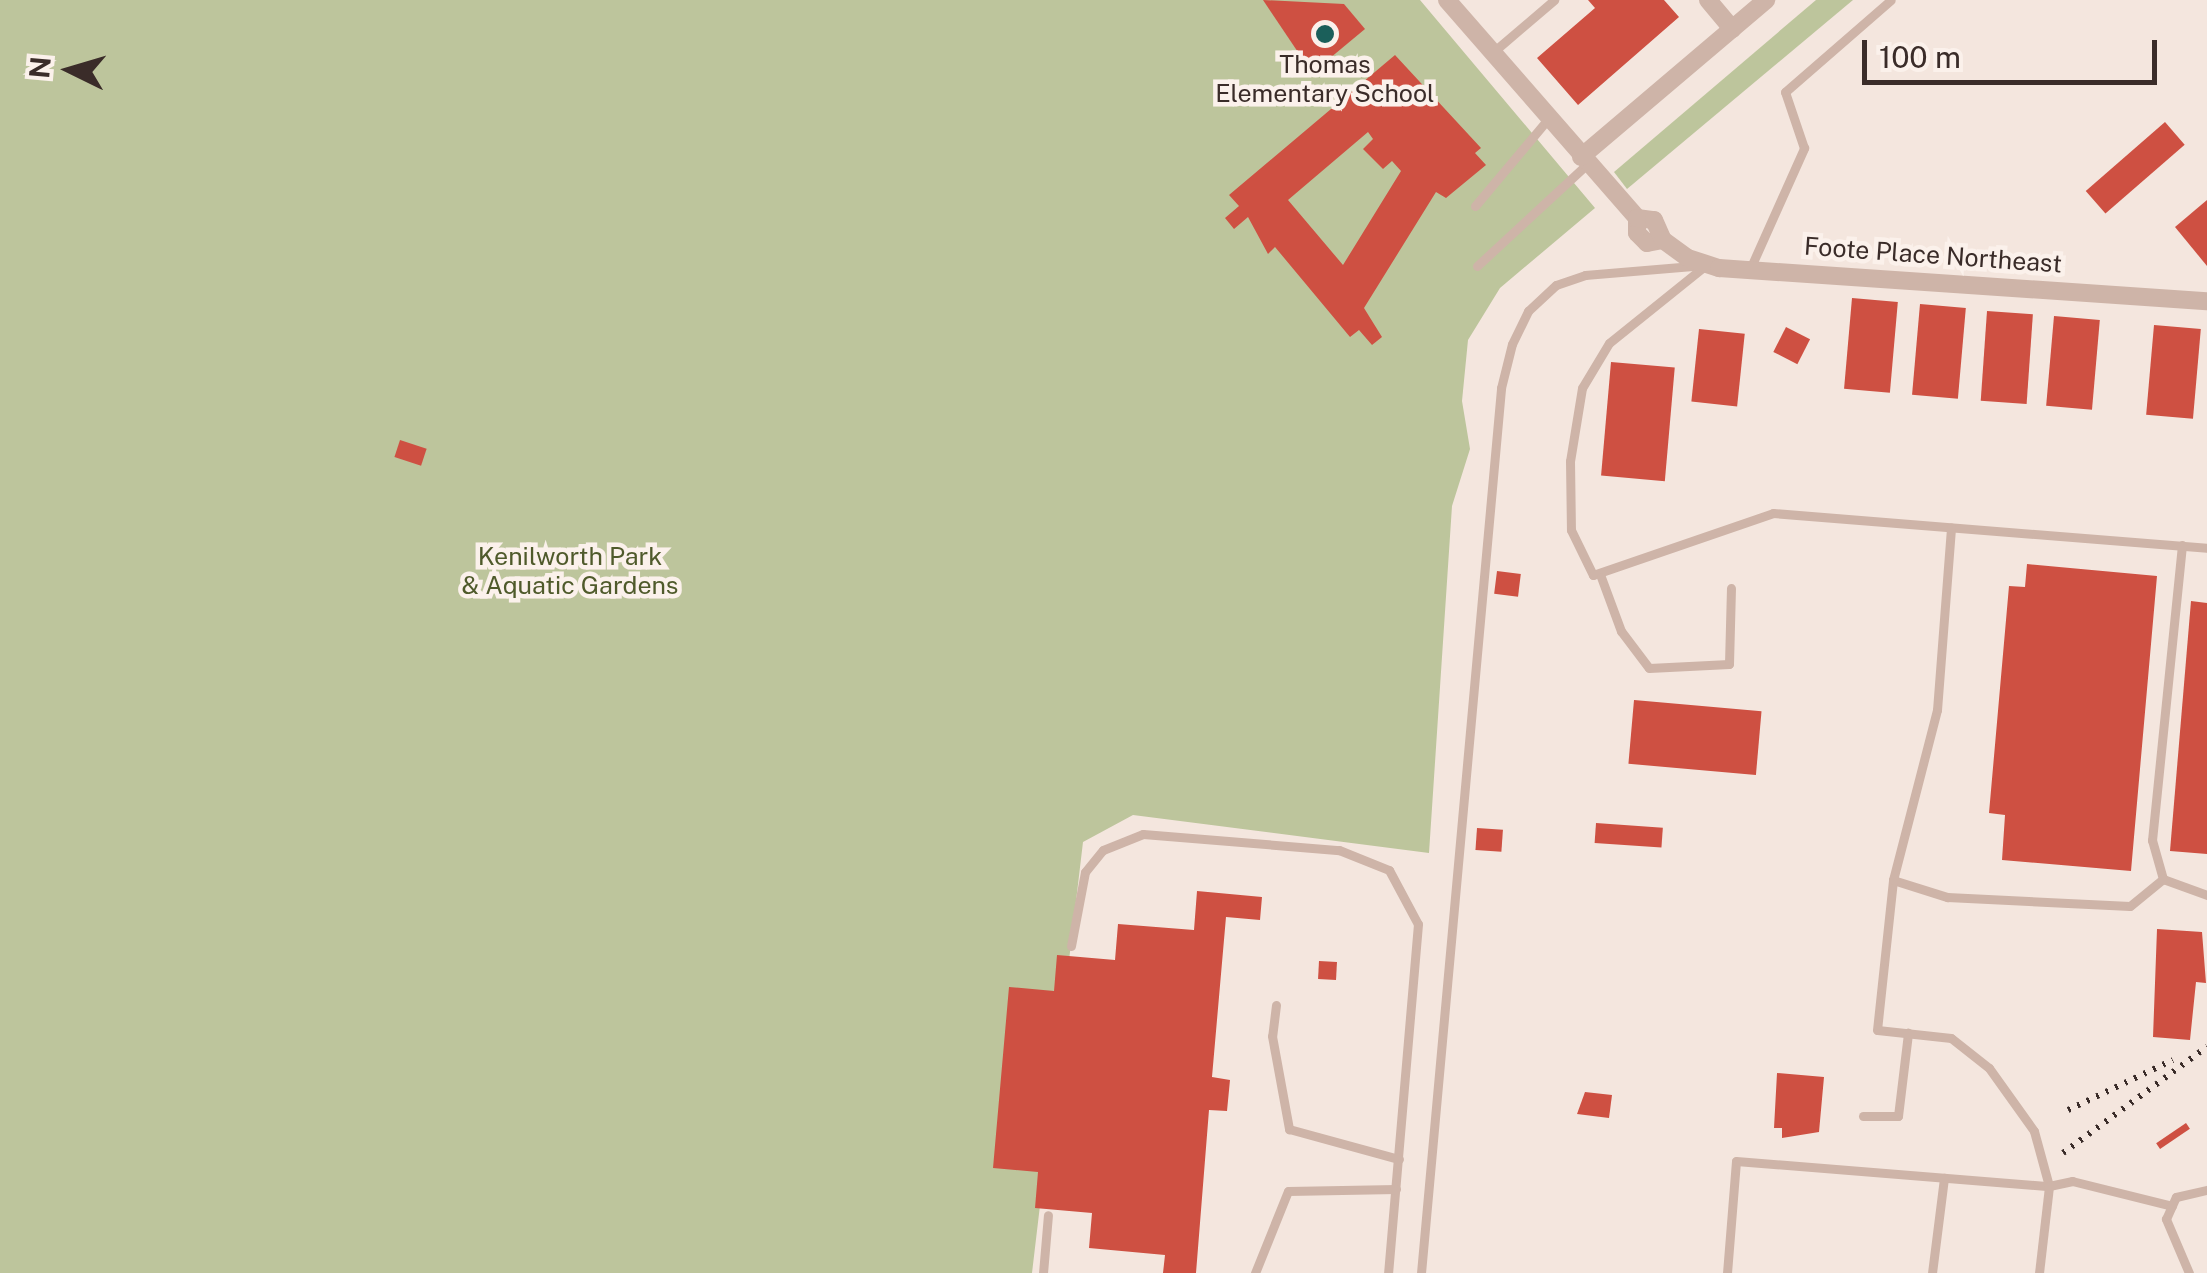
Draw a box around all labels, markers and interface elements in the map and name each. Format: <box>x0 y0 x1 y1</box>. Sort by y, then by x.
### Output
north arrow <box>20 20 120 120</box>
scale bar <box>1867 20 2162 82</box>
marker: Thomas Elementary School <box>1314 23 1336 45</box>
text: 100 m <box>1879 39 1961 75</box>
place label: Thomas Elementary School <box>1215 50 1435 109</box>
text: N <box>22 55 57 80</box>
street label: Foote Place Northeast <box>1803 231 2063 279</box>
park label: Kenilworth Park & Aquatic Gardens <box>461 542 679 601</box>

